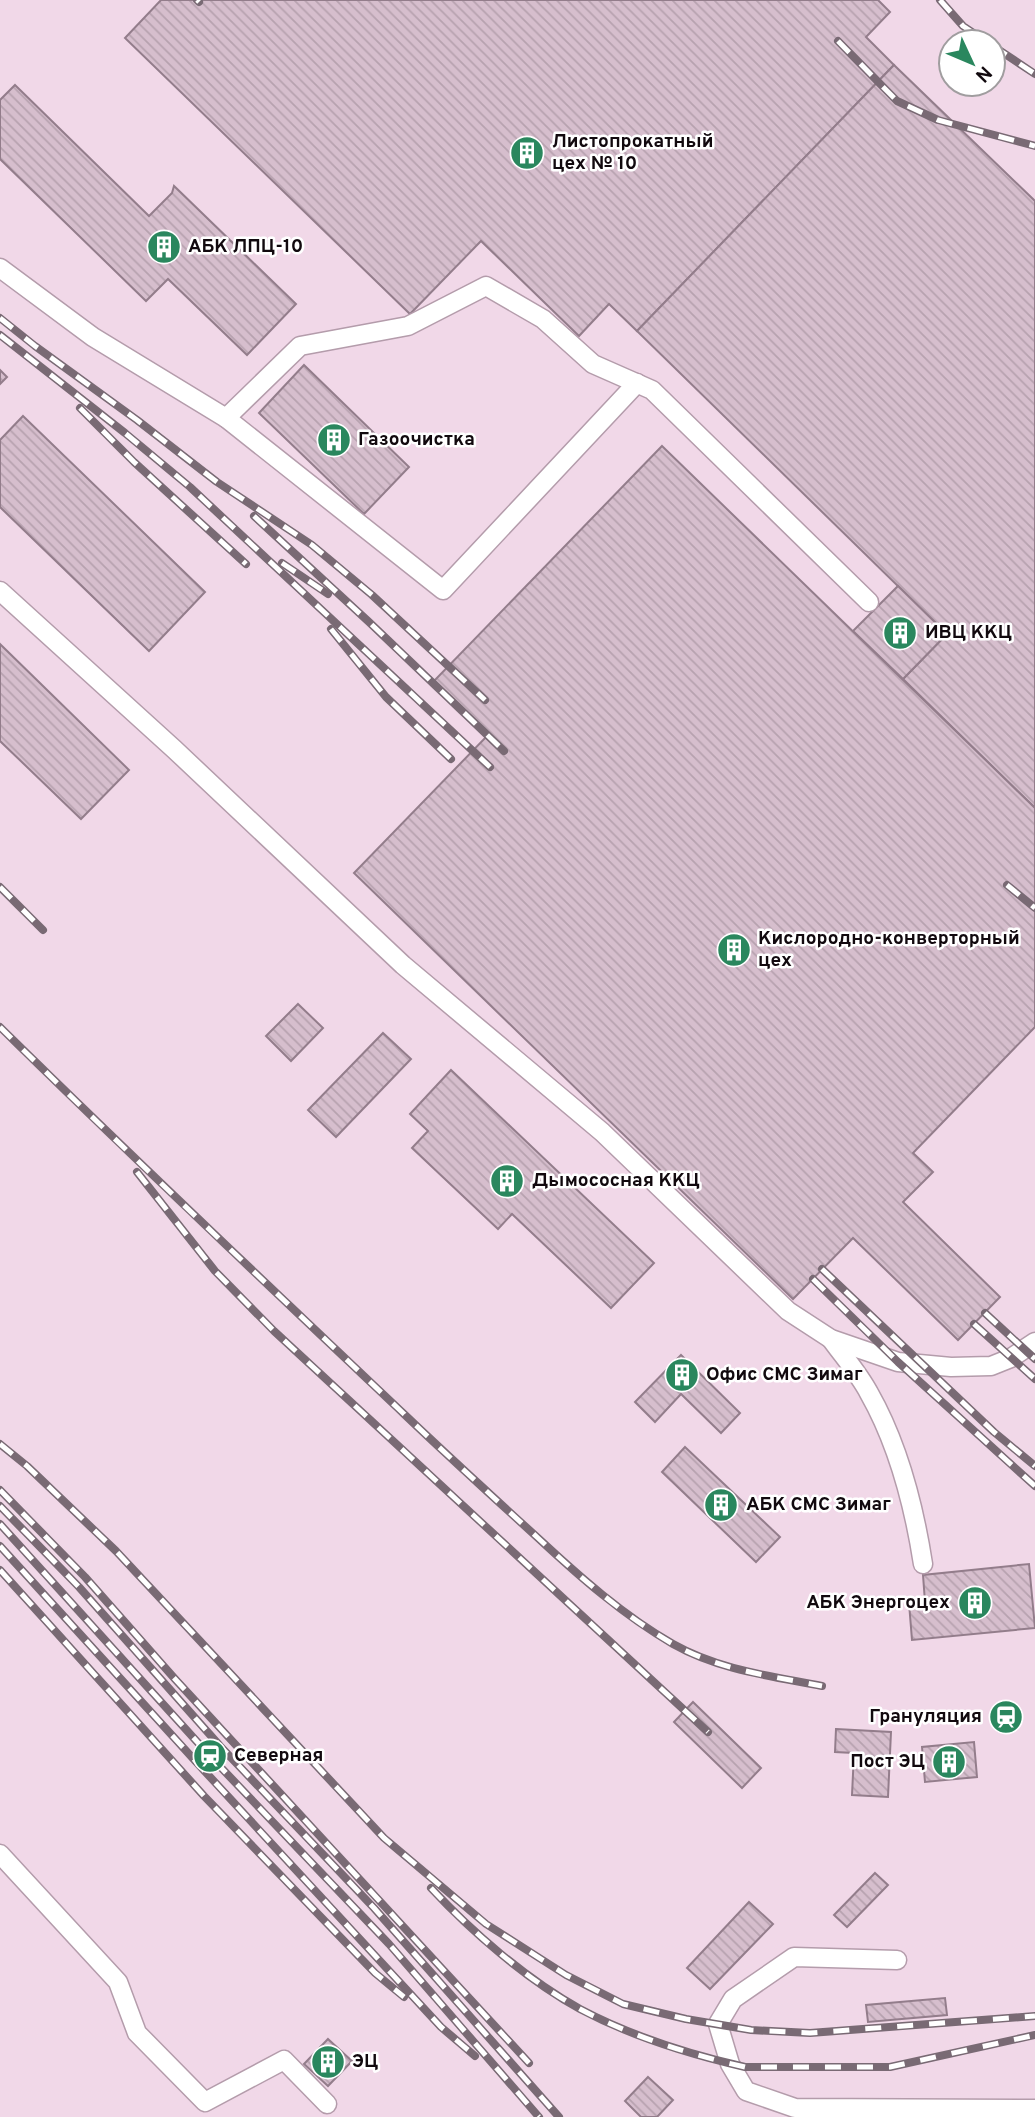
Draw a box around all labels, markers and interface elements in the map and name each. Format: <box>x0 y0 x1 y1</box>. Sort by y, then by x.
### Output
north arrow <box>937 28 1007 98</box>
text: N <box>969 60 996 87</box>
place label: Листопрокатный цех № 10 <box>552 130 713 176</box>
building icon: Листопрокатный цех № 10 <box>508 134 546 172</box>
building icon: АБК ЛПЦ-10 <box>145 228 183 266</box>
place label: АБК ЛПЦ-10 <box>188 235 303 259</box>
building icon: Газоочистка <box>315 421 353 459</box>
place label: Газоочистка <box>358 428 475 452</box>
building icon: ИВЦ ККЦ <box>881 614 919 652</box>
place label: ИВЦ ККЦ <box>925 621 1012 645</box>
place label: Кислородно-конверторный цех <box>758 927 1020 973</box>
building icon: Кислородно-конверторный цех <box>715 931 753 969</box>
building icon: Дымососная ККЦ <box>488 1162 526 1200</box>
place label: Дымососная ККЦ <box>532 1169 700 1193</box>
building icon: Офис СМС Зимаг <box>663 1356 701 1394</box>
place label: Офис СМС Зимаг <box>706 1363 863 1387</box>
building icon: АБК СМС Зимаг <box>702 1486 740 1524</box>
place label: АБК СМС Зимаг <box>746 1493 891 1517</box>
building icon: АБК Энергоцех <box>956 1584 994 1622</box>
place label: АБК Энергоцех <box>806 1591 950 1615</box>
station icon: Грануляция <box>987 1698 1025 1736</box>
place label: Грануляция <box>869 1705 982 1729</box>
station icon: Северная <box>191 1737 229 1775</box>
building icon: Пост ЭЦ <box>930 1743 968 1781</box>
place label: Северная <box>234 1744 323 1768</box>
place label: Пост ЭЦ <box>850 1750 925 1774</box>
building icon: ЭЦ <box>309 2043 347 2081</box>
place label: ЭЦ <box>352 2050 378 2074</box>

